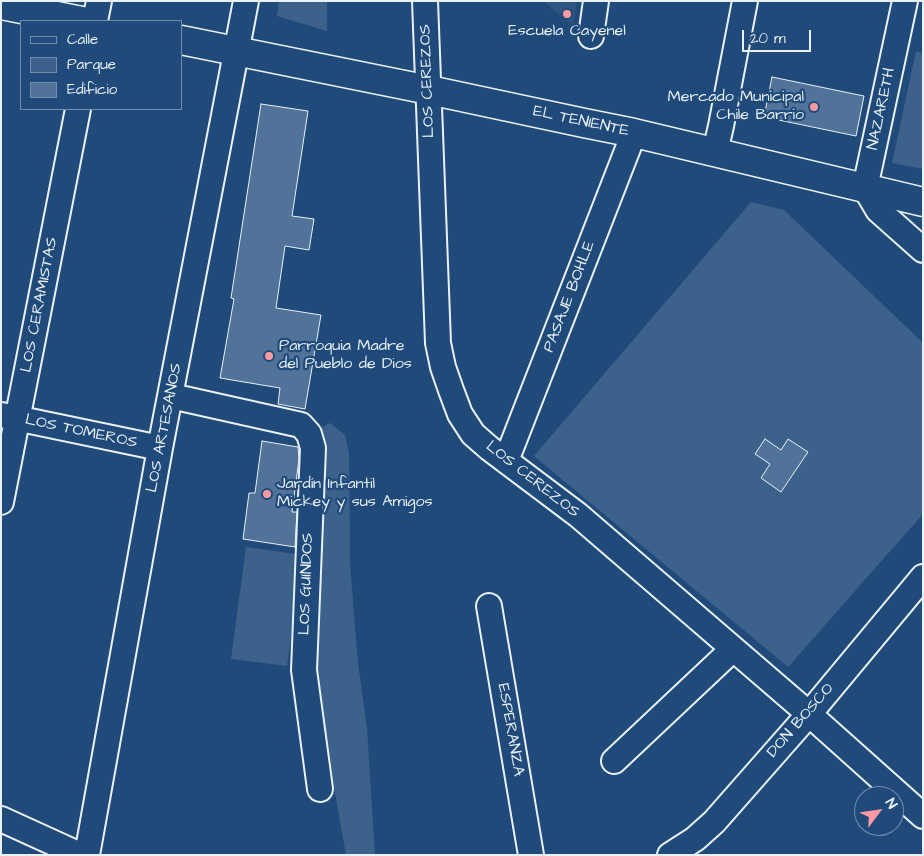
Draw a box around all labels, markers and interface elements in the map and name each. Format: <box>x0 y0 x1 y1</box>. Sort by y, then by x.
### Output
marker: Escuela Cayenel <box>561 8 573 20</box>
legend <box>20 20 182 110</box>
scale bar <box>744 20 813 52</box>
place label: Escuela Cayenel <box>508 22 626 42</box>
street label: LOS CEREZOS <box>416 24 440 138</box>
text: 20 m <box>750 28 786 49</box>
text: Calle <box>67 29 98 50</box>
text: Parque <box>67 54 116 75</box>
street label: NAZARETH <box>864 66 900 152</box>
text: Edificio <box>67 79 117 100</box>
place label: Mercado Municipal Chile Barrio <box>668 88 804 126</box>
marker: Mercado Municipal Chile Barrio <box>808 101 820 113</box>
street label: EL TENIENTE <box>531 102 631 142</box>
street label: LOS CERAMISTAS <box>17 236 63 374</box>
street label: PASAJE BOHLE <box>540 239 600 355</box>
place label: Parroquia Madre del Pueblo de Dios <box>279 337 412 375</box>
marker: Parroquia Madre del Pueblo de Dios <box>263 350 275 362</box>
street label: LOS ARTESANOS <box>143 362 187 494</box>
street label: LOS TOMEROS <box>23 411 139 453</box>
street label: LOS CEREZOS <box>481 437 583 523</box>
place label: Jardín Infantil Mickey y sus Amigos <box>277 475 433 513</box>
marker: Jardín Infantil Mickey y sus Amigos <box>261 488 273 500</box>
street label: LOS GUINDOS <box>296 533 318 635</box>
street label: DON BOSCO <box>764 680 838 762</box>
street label: ESPERANZA <box>492 682 528 778</box>
north arrow <box>854 786 904 836</box>
text: N <box>880 795 902 813</box>

